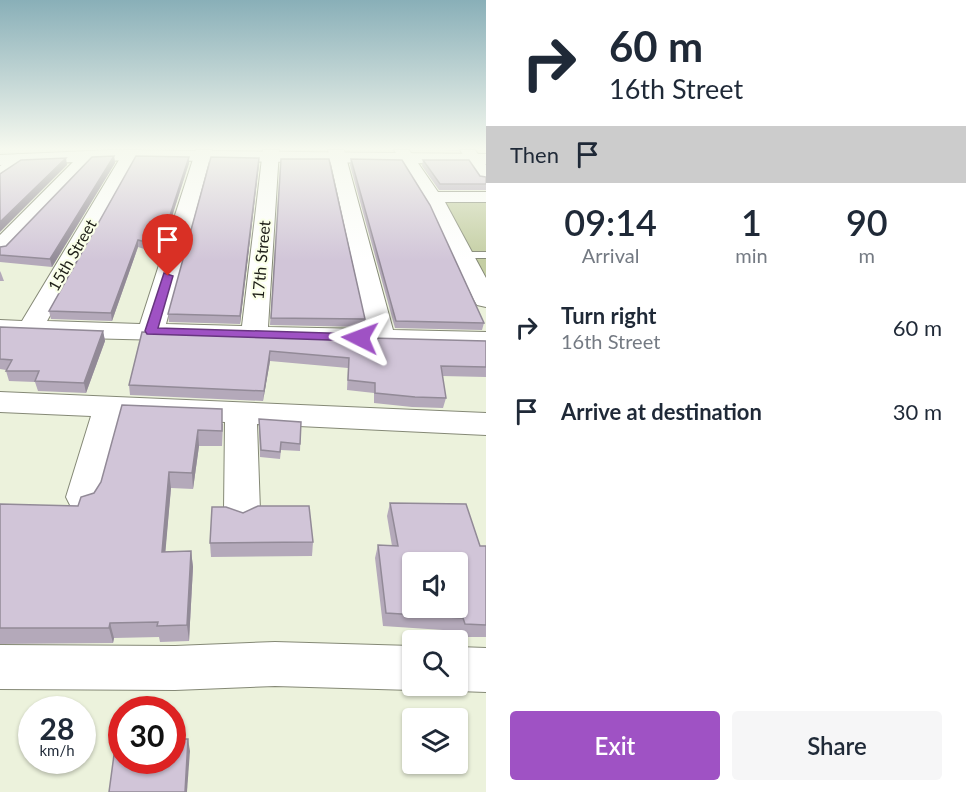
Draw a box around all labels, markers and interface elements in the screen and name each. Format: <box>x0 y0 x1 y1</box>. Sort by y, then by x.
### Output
text: 60 m <box>609 21 703 71</box>
icon: right <box>510 24 588 102</box>
text: 16th Street <box>609 72 743 105</box>
icon: arrive <box>571 138 604 171</box>
text: Then <box>510 141 559 168</box>
text: 09:14 <box>564 200 657 244</box>
text: 1 <box>741 200 762 244</box>
text: 90 <box>846 200 888 244</box>
pin <box>142 214 193 276</box>
street label: 15th Street <box>43 215 100 294</box>
street label: 17th Street <box>248 219 273 300</box>
icon: arrive <box>151 223 184 256</box>
text: Arrival <box>582 243 639 267</box>
text: min <box>735 243 768 267</box>
text: m <box>859 243 875 267</box>
text: Turn right <box>561 302 656 329</box>
position arrow <box>328 306 392 370</box>
icon: right <box>510 311 543 344</box>
text: 60 m <box>893 314 942 341</box>
text: 16th Street <box>561 329 660 353</box>
icon: arrive <box>510 395 543 428</box>
text: Arrive at destination <box>561 398 762 425</box>
text: 30 m <box>893 398 942 425</box>
map controls <box>402 552 468 774</box>
button: sound <box>402 552 468 618</box>
button: search <box>402 630 468 696</box>
speed limit sign: 30 <box>108 696 186 774</box>
button: layers <box>402 708 468 774</box>
text: 28 <box>40 710 74 746</box>
button: Exit <box>510 711 720 780</box>
button: Share <box>732 711 942 780</box>
text: km/h <box>39 741 75 759</box>

